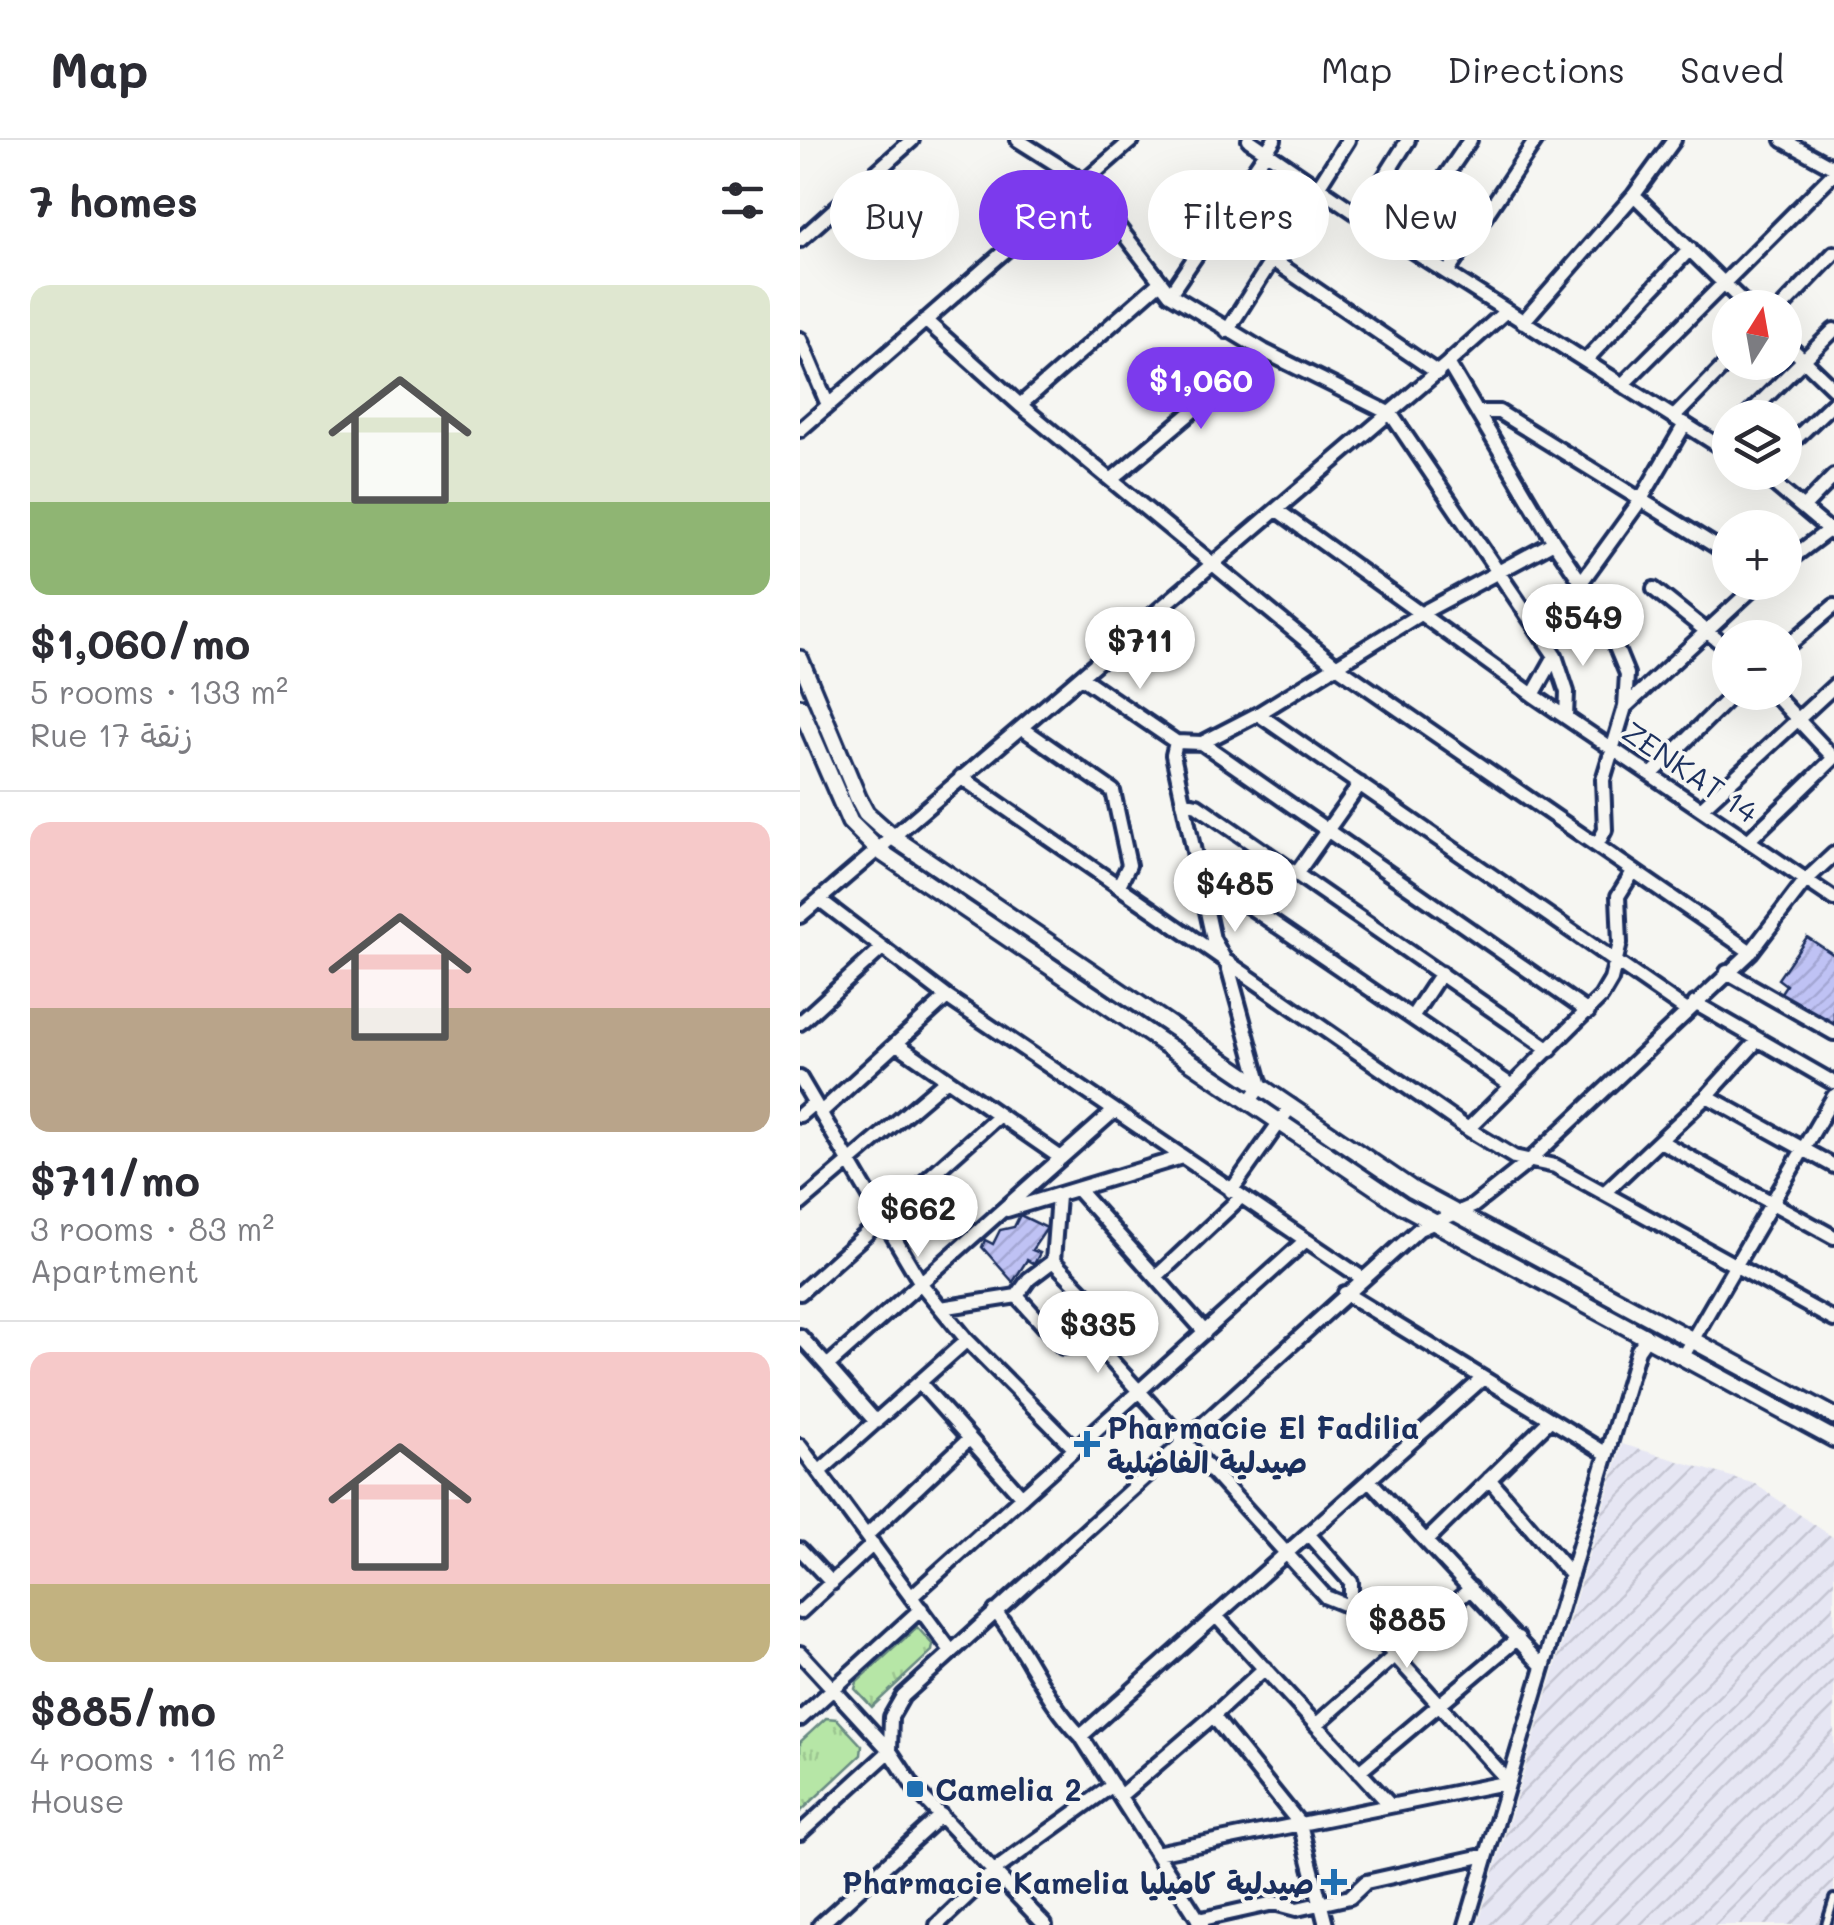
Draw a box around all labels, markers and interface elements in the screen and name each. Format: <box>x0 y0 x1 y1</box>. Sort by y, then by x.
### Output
text: Map <box>50 38 149 100</box>
text: Map <box>1321 46 1392 92</box>
text: Directions <box>1447 46 1625 92</box>
text: Saved <box>1680 46 1784 92</box>
chip: Buy <box>830 170 959 260</box>
chip: Rent <box>979 170 1128 260</box>
chip: Filters <box>1148 170 1329 260</box>
chip: New <box>1349 170 1493 260</box>
text: 7 homes <box>30 173 198 228</box>
icon: filters <box>715 173 770 228</box>
north arrow <box>1712 290 1802 380</box>
map controls <box>1712 290 1802 710</box>
pin: $1,060 <box>1120 347 1282 432</box>
icon: home <box>310 350 490 530</box>
text: $1,060 <box>1149 358 1253 400</box>
button: layers <box>1712 400 1802 490</box>
button: + <box>1712 510 1802 600</box>
pin: $549 <box>1524 584 1642 669</box>
text: $549 <box>1544 595 1622 637</box>
pin: $711 <box>1081 607 1199 692</box>
text: $1,060/mo <box>30 615 250 670</box>
text: $711 <box>1107 618 1173 660</box>
button: − <box>1712 620 1802 710</box>
text: 5 rooms · 133 m² <box>30 670 288 712</box>
street label: ZENKAT 14 <box>1615 711 1767 831</box>
text: Rue 17 زنقة <box>30 713 193 755</box>
pin: $485 <box>1176 850 1294 935</box>
text: $485 <box>1196 861 1274 903</box>
icon: home <box>310 887 490 1067</box>
text: $711/mo <box>30 1152 200 1207</box>
pin: $662 <box>859 1175 977 1260</box>
text: $662 <box>880 1186 956 1228</box>
text: 3 rooms · 83 m² <box>30 1207 274 1249</box>
text: Apartment <box>30 1249 199 1291</box>
pin: $335 <box>1039 1291 1157 1376</box>
text: $335 <box>1060 1302 1136 1344</box>
place label: Pharmacie El Fadilia صيدلية الفاضلية <box>1107 1407 1420 1481</box>
icon: home <box>310 1417 490 1597</box>
marker: Pharmacie El Fadilia صيدلية الفاضلية <box>1076 1433 1098 1455</box>
pin: $885 <box>1348 1586 1466 1671</box>
text: $885 <box>1368 1597 1446 1639</box>
text: $885/mo <box>30 1682 216 1737</box>
text: 4 rooms · 116 m² <box>30 1737 284 1779</box>
place label: Camelia 2 <box>935 1769 1082 1809</box>
marker: Camelia 2 <box>904 1778 926 1800</box>
text: House <box>30 1779 125 1821</box>
place label: Pharmacie Kamelia صيدلية كاميليا <box>842 1862 1314 1902</box>
marker: Pharmacie Kamelia صيدلية كاميليا <box>1323 1871 1345 1893</box>

